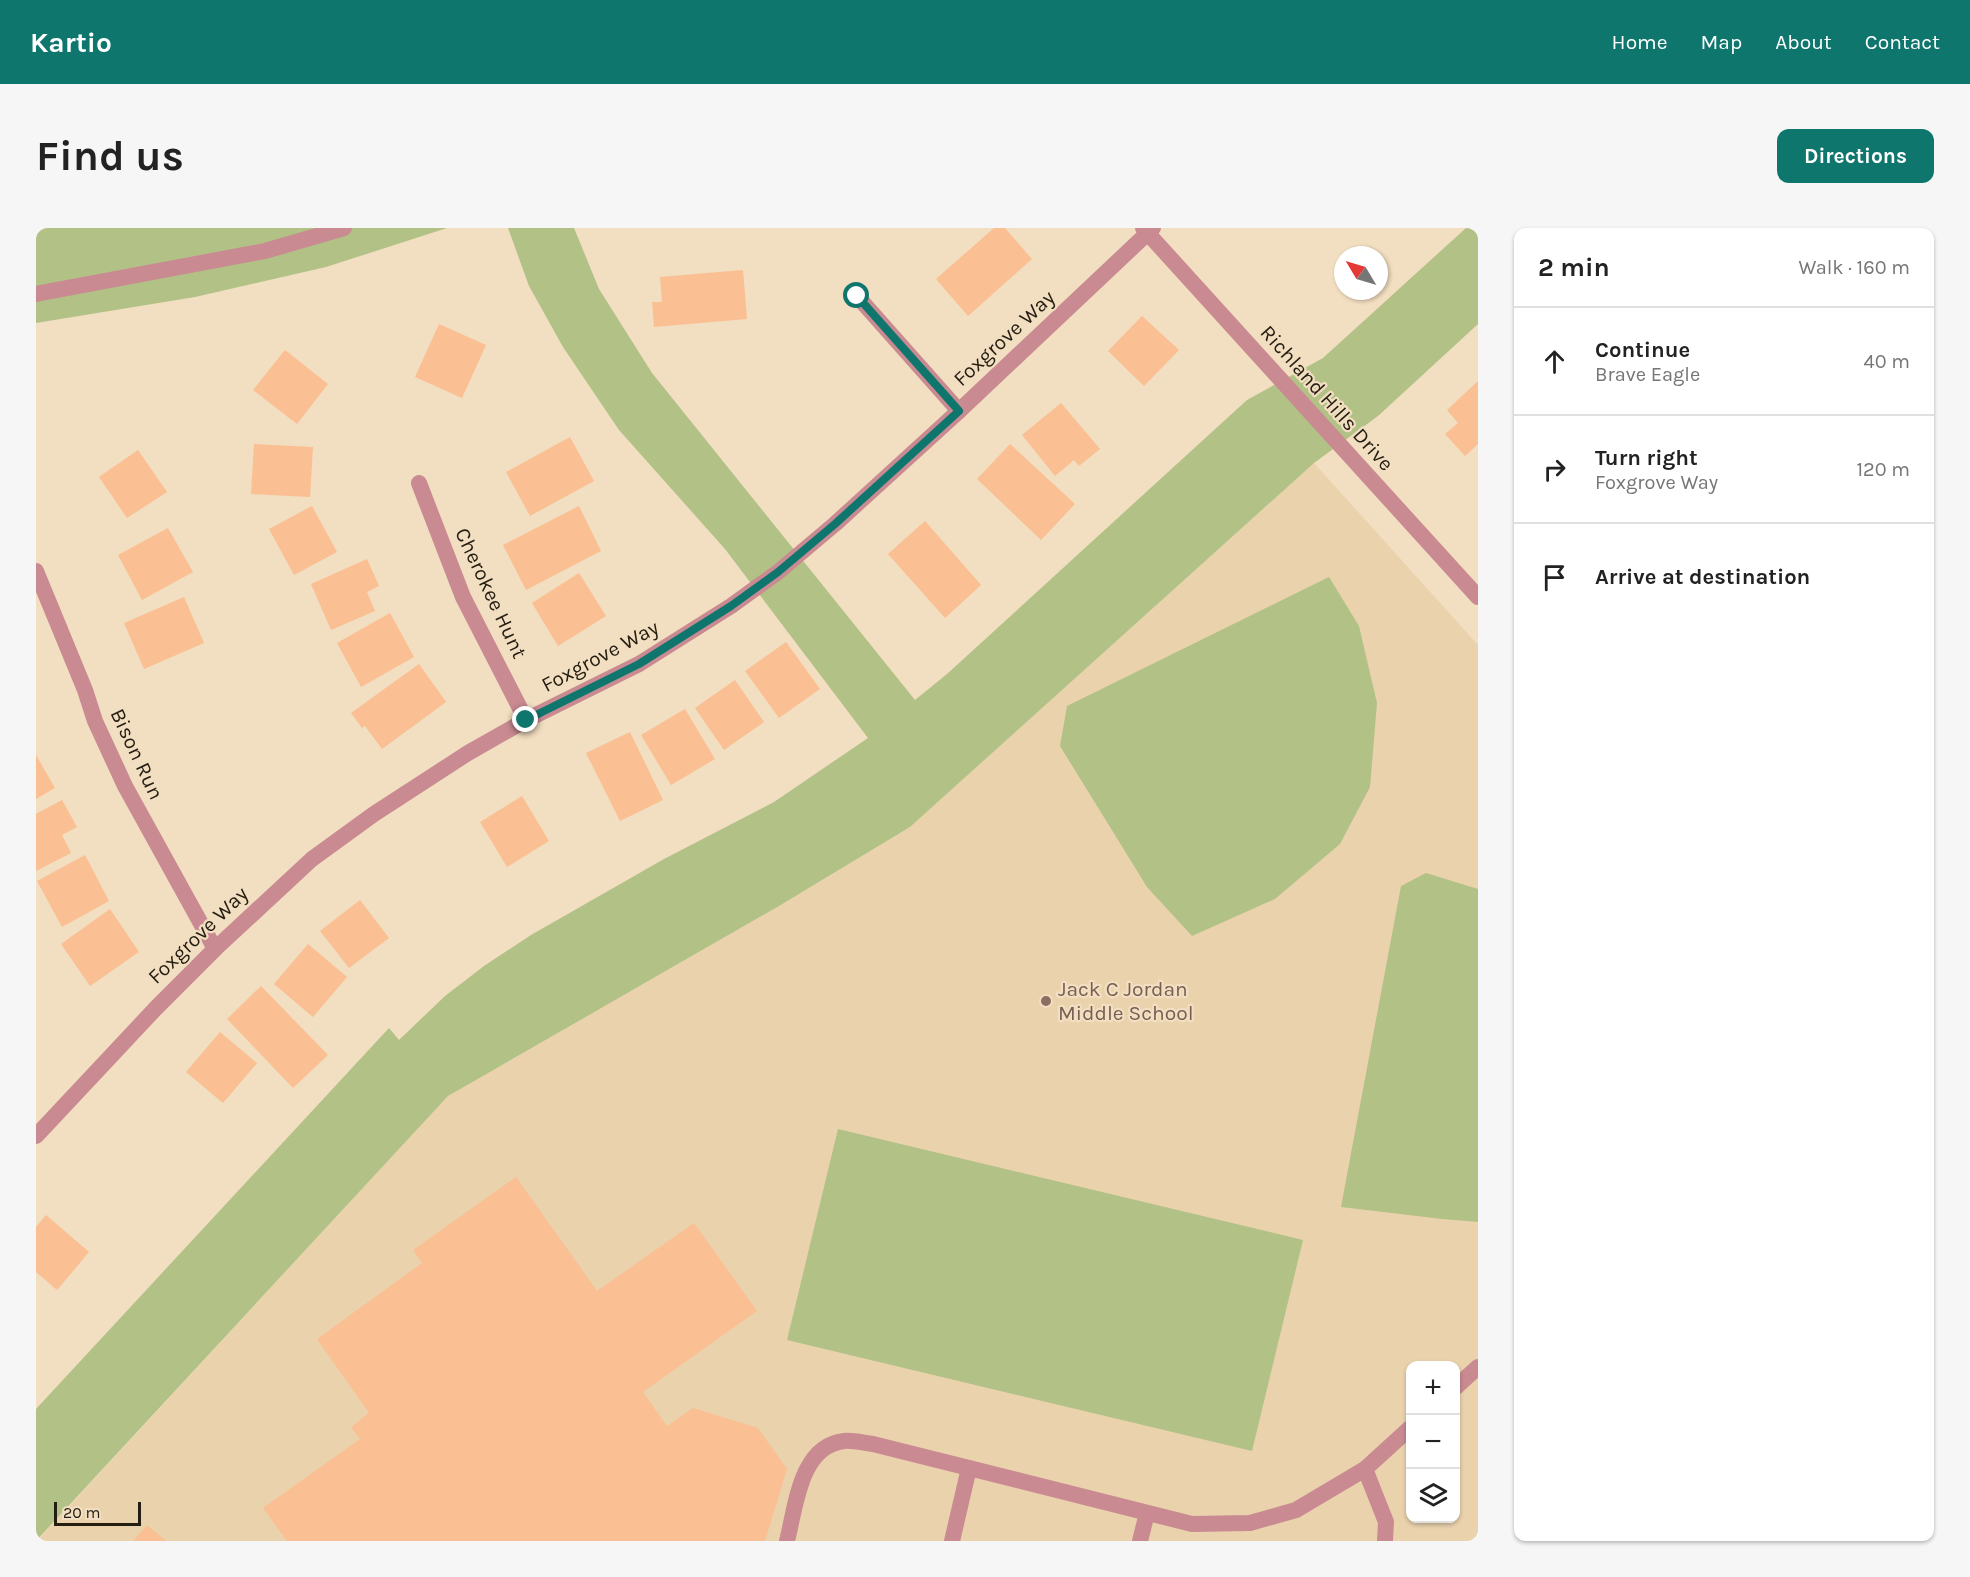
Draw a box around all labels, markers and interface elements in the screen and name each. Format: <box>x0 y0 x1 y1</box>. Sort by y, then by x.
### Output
text: Kartio <box>30 26 112 59</box>
text: Home <box>1612 30 1668 54</box>
text: Map <box>1701 30 1742 54</box>
text: About <box>1775 30 1832 54</box>
text: Contact <box>1865 30 1940 54</box>
button: Directions <box>1777 129 1934 183</box>
text: Find us <box>36 131 184 181</box>
north arrow <box>1334 246 1388 300</box>
text: 2 min <box>1538 252 1610 283</box>
text: Walk · 160 m <box>1798 256 1910 279</box>
route start <box>843 282 869 308</box>
street label: Foxgrove Way <box>949 285 1060 391</box>
street label: Richland Hills Drive <box>1255 320 1399 476</box>
text: Continue <box>1595 337 1690 363</box>
icon: ahead <box>1538 345 1571 378</box>
text: 40 m <box>1864 350 1910 373</box>
text: Brave Eagle <box>1595 363 1700 386</box>
text: Turn right <box>1595 445 1698 471</box>
icon: right <box>1538 453 1571 486</box>
text: 120 m <box>1856 458 1910 481</box>
text: Foxgrove Way <box>1595 471 1718 494</box>
street label: Cherokee Hunt <box>450 524 532 662</box>
icon: arrive <box>1538 561 1571 594</box>
text: Arrive at destination <box>1595 564 1810 590</box>
street label: Foxgrove Way <box>537 615 663 697</box>
street label: Bison Run <box>105 705 169 803</box>
route end <box>512 706 538 732</box>
street label: Foxgrove Way <box>143 881 253 989</box>
place label: Jack C Jordan Middle School <box>1058 977 1194 1025</box>
marker: Jack C Jordan Middle School <box>1039 994 1053 1008</box>
map controls <box>1406 1361 1460 1523</box>
button: + <box>1406 1361 1460 1415</box>
button: − <box>1406 1415 1460 1469</box>
button: layers <box>1406 1469 1460 1523</box>
scale bar <box>54 1499 141 1526</box>
text: 20 m <box>63 1503 101 1522</box>

